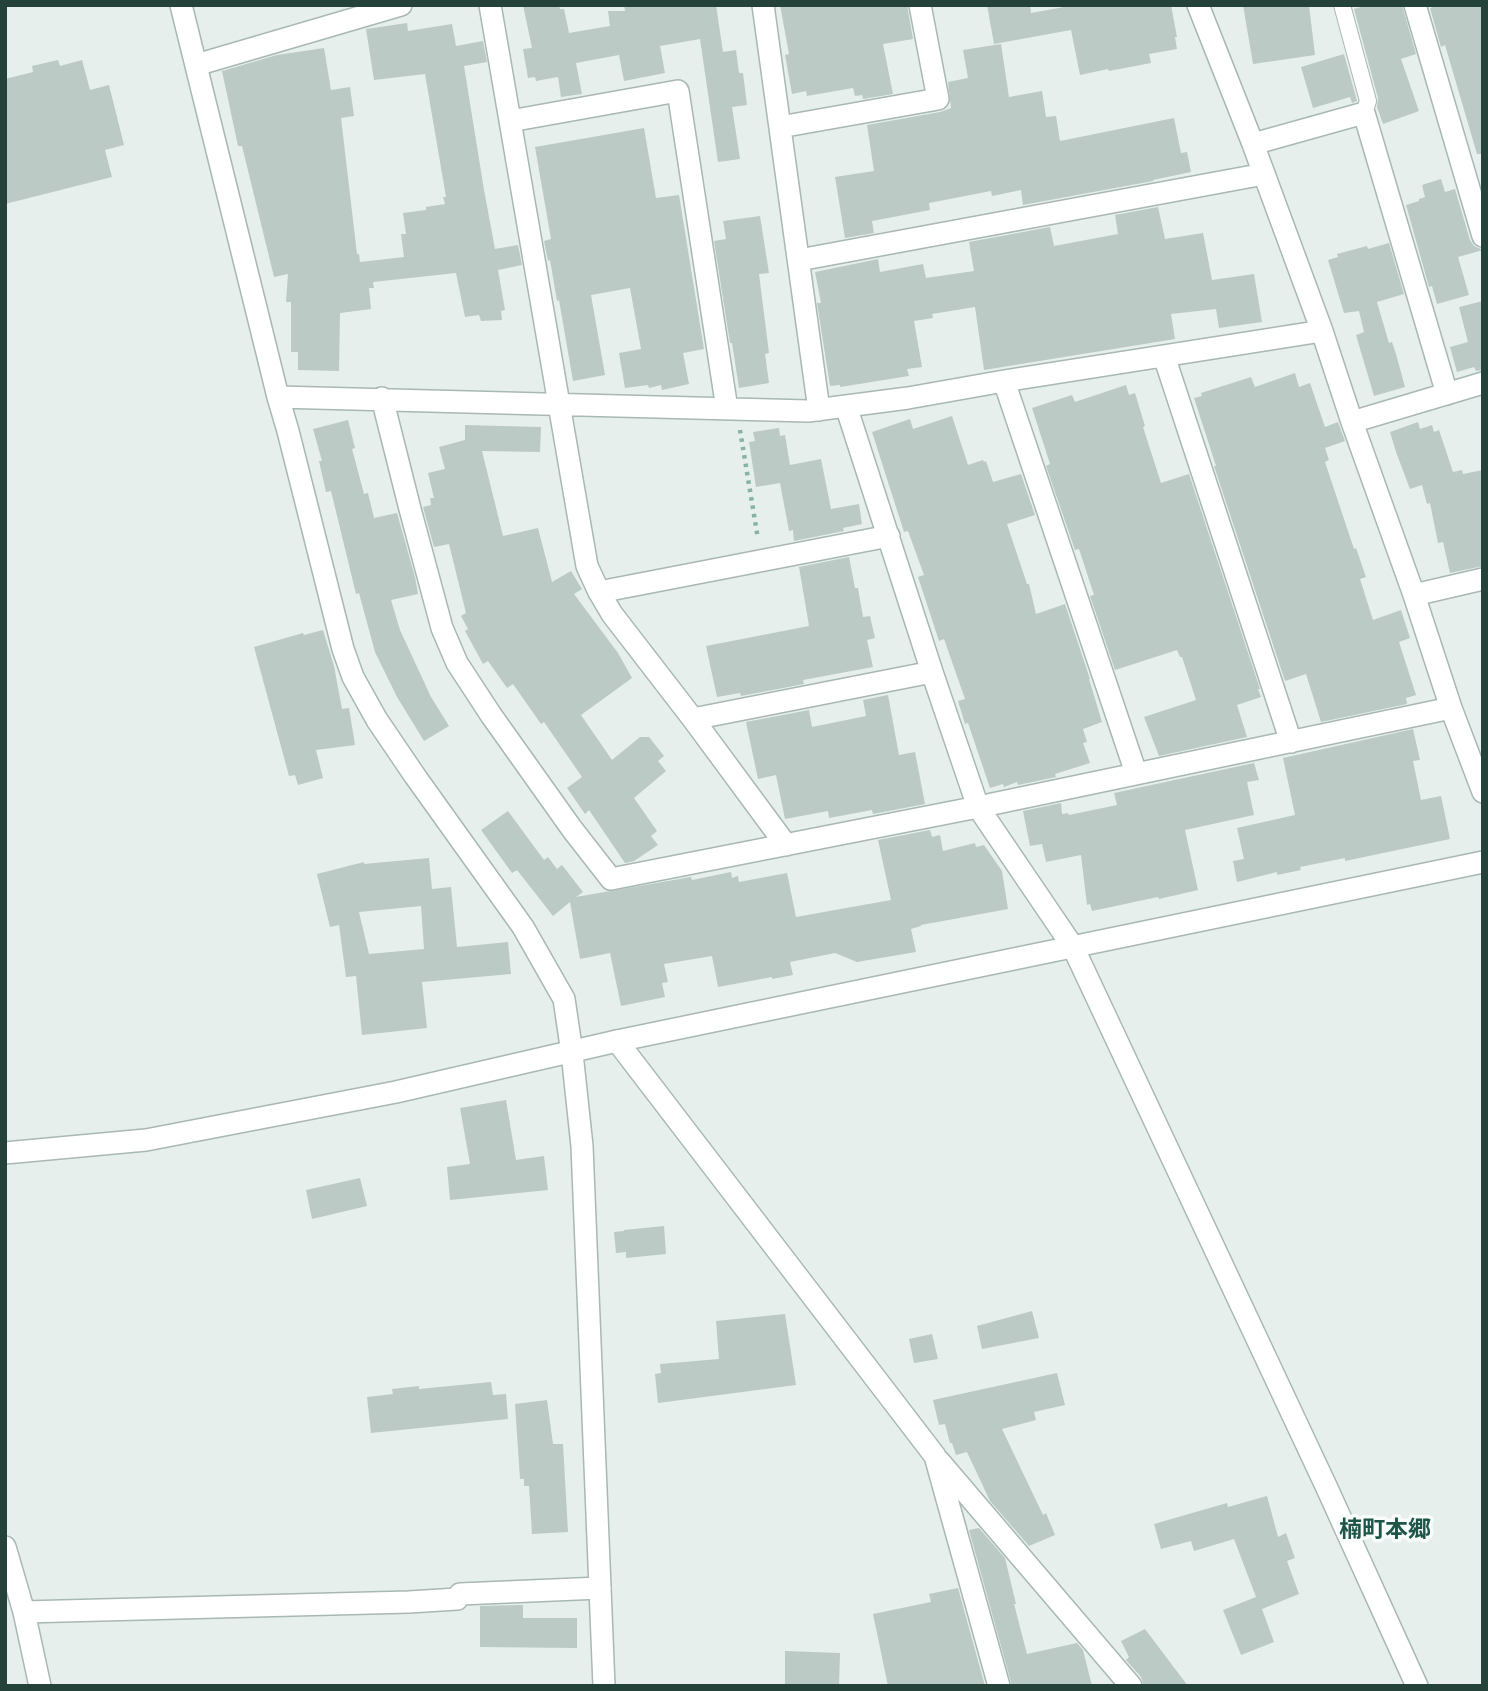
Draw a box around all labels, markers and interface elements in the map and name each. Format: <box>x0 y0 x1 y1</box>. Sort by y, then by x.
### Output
district label: 楠町本郷 <box>1339 1517 1431 1545</box>

